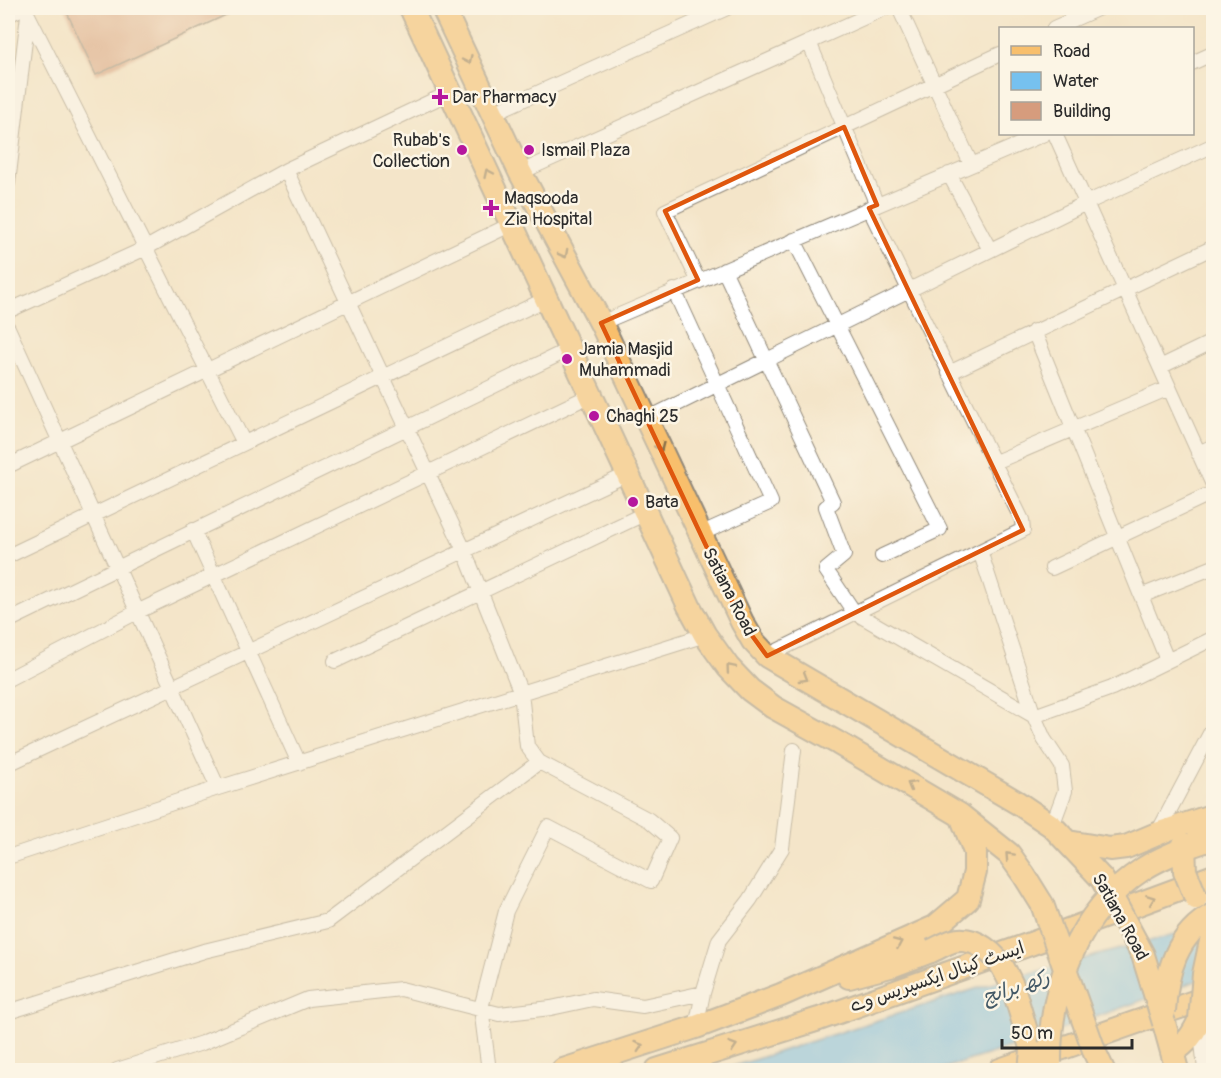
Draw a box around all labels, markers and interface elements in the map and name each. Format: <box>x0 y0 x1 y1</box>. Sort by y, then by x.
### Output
legend <box>999 27 1194 135</box>
text: Road <box>1053 40 1090 63</box>
one-way arrow <box>460 54 472 65</box>
text: Water <box>1053 70 1099 93</box>
place label: Dar Pharmacy <box>452 86 557 109</box>
marker: Dar Pharmacy <box>433 90 447 104</box>
text: Building <box>1053 100 1111 123</box>
place label: Rubab's Collection <box>373 129 450 173</box>
place label: Ismail Plaza <box>541 139 630 162</box>
marker: Rubab's Collection <box>455 143 469 157</box>
marker: Ismail Plaza <box>522 143 536 157</box>
one-way arrow <box>484 169 496 180</box>
place label: Maqsooda Zia Hospital <box>504 187 592 231</box>
marker: Maqsooda Zia Hospital <box>482 199 500 217</box>
one-way arrow <box>557 248 568 258</box>
place label: Jamia Masjid Muhammadi <box>579 338 673 382</box>
marker: Jamia Masjid Muhammadi <box>560 352 574 366</box>
place label: Chaghi 25 <box>606 405 679 428</box>
marker: Chaghi 25 <box>587 409 601 423</box>
one-way arrow <box>653 441 665 452</box>
place label: Bata <box>645 491 679 514</box>
marker: Bata <box>626 495 640 509</box>
street label: Satiana Road <box>697 544 761 640</box>
one-way arrow <box>727 664 738 675</box>
one-way arrow <box>798 671 808 683</box>
one-way arrow <box>907 780 917 792</box>
one-way arrow <box>1005 853 1016 863</box>
street label: Satiana Road <box>1087 869 1153 965</box>
one-way arrow <box>1145 894 1156 906</box>
street label: ایسٹ کینال ایکسپریس وے <box>847 936 1027 1018</box>
one-way arrow <box>892 939 903 951</box>
water label: رکھ برانچ <box>979 964 1053 1010</box>
scale bar <box>1002 1012 1132 1050</box>
text: 50 m <box>1011 1022 1053 1045</box>
one-way arrow <box>633 1040 644 1053</box>
one-way arrow <box>727 1041 738 1053</box>

